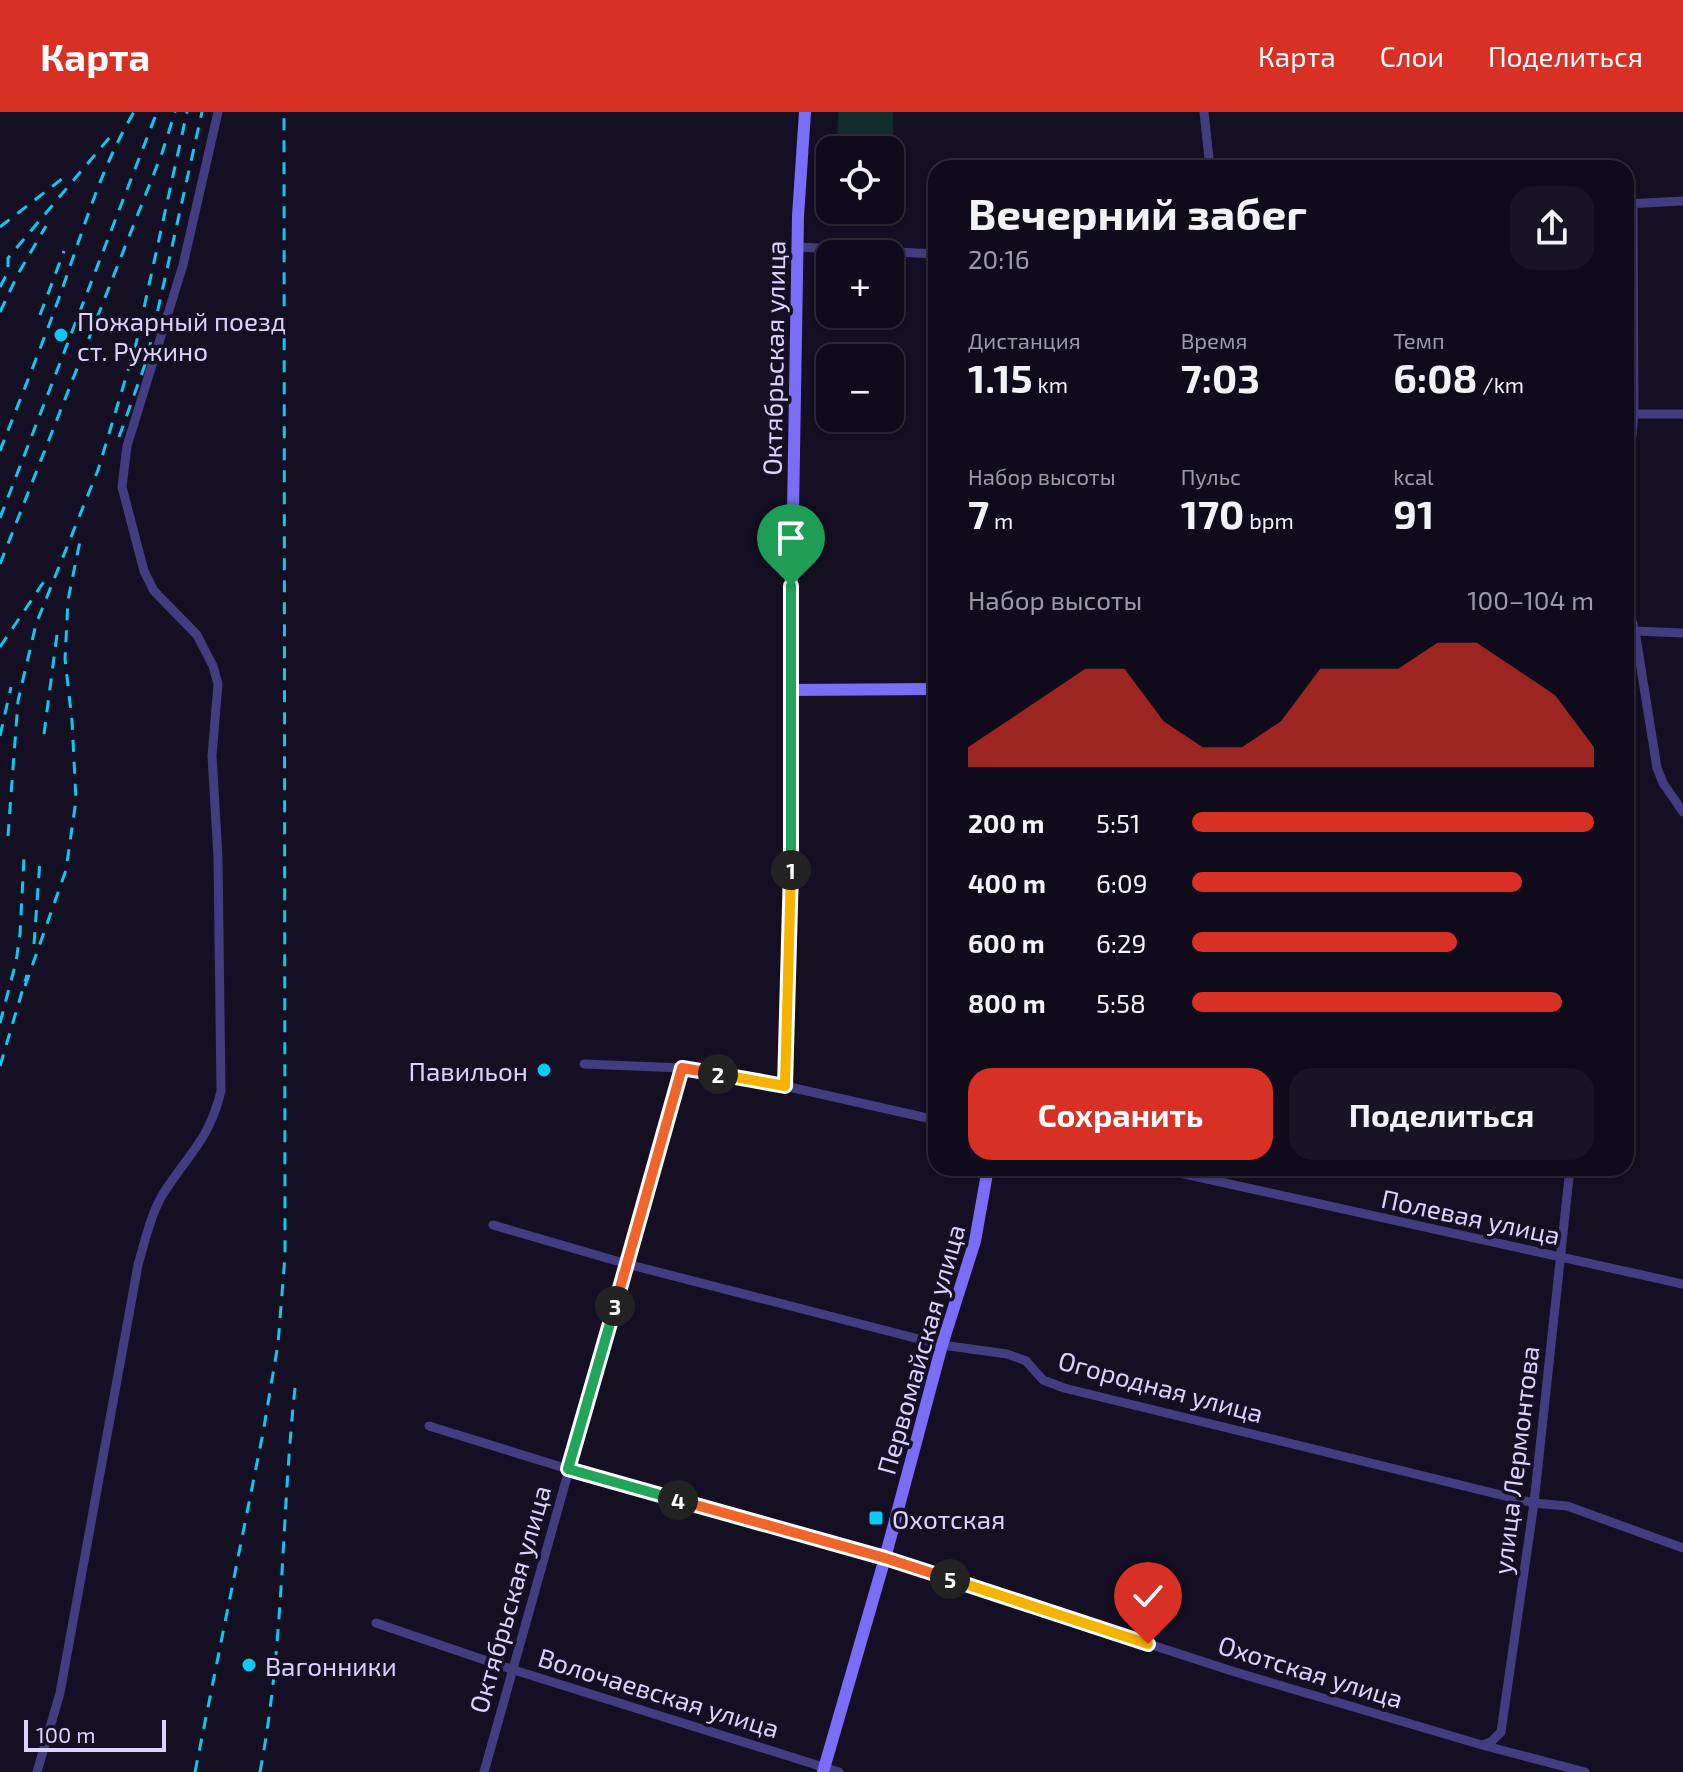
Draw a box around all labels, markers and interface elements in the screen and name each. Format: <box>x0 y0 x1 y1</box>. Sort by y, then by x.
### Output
text: Карта <box>40 33 150 79</box>
text: Карта <box>1258 39 1336 73</box>
text: Слои <box>1380 39 1444 73</box>
text: Поделиться <box>1488 39 1643 73</box>
map controls <box>816 136 904 432</box>
button: locate <box>816 136 904 224</box>
text: Вечерний забег <box>968 186 1307 239</box>
button: share <box>1510 186 1594 270</box>
street label: Октябрьская улица <box>755 240 792 476</box>
button: + <box>816 240 904 328</box>
text: 20:16 <box>968 243 1030 274</box>
place label: Пожарный поезд ст. Ружино <box>77 305 286 367</box>
marker: Пожарный поезд ст. Ружино <box>52 326 70 344</box>
text: Дистанция <box>968 327 1081 353</box>
text: Время <box>1181 327 1247 353</box>
text: Темп <box>1393 327 1445 353</box>
button: − <box>816 344 904 432</box>
text: 1.15 <box>968 353 1033 401</box>
text: 7:03 <box>1181 353 1260 401</box>
text: 6:08 <box>1393 353 1477 401</box>
text: km <box>1033 371 1068 397</box>
text: /km <box>1477 371 1524 397</box>
text: Набор высоты <box>968 463 1116 489</box>
text: Пульс <box>1181 463 1241 489</box>
text: kcal <box>1393 463 1434 489</box>
text: 7 <box>968 489 989 537</box>
text: 170 <box>1181 489 1244 537</box>
text: 91 <box>1393 489 1434 537</box>
pin <box>757 504 825 586</box>
text: m <box>989 507 1013 533</box>
text: bpm <box>1244 507 1294 533</box>
icon: arrive <box>769 516 813 560</box>
text: Набор высоты <box>968 584 1142 615</box>
text: 100–104 m <box>1467 584 1594 615</box>
text: 200 m <box>968 807 1044 838</box>
text: 5:51 <box>1096 807 1140 838</box>
pin: 1 <box>771 850 811 890</box>
text: 1 <box>786 857 796 883</box>
text: 400 m <box>968 867 1046 898</box>
text: 6:09 <box>1096 867 1148 898</box>
text: 600 m <box>968 927 1045 958</box>
text: 6:29 <box>1096 927 1147 958</box>
text: 800 m <box>968 987 1046 1018</box>
text: 5:58 <box>1096 987 1146 1018</box>
pin: 2 <box>698 1054 738 1094</box>
place label: Павильон <box>409 1055 528 1086</box>
marker: Павильон <box>535 1061 553 1079</box>
text: 2 <box>712 1061 724 1087</box>
button: Сохранить <box>968 1068 1273 1160</box>
button: Поделиться <box>1289 1068 1594 1160</box>
street label: Полевая улица <box>1379 1182 1563 1251</box>
street label: Первомайская улица <box>869 1220 971 1478</box>
pin: 3 <box>595 1286 635 1326</box>
text: 3 <box>609 1293 621 1319</box>
street label: Огородная улица <box>1055 1344 1267 1429</box>
street label: улица Лермонтова <box>1486 1344 1545 1576</box>
pin: 4 <box>658 1480 698 1520</box>
street label: Октябрьская улица <box>462 1482 557 1717</box>
text: 4 <box>671 1487 685 1513</box>
place label: Охотская <box>892 1503 1005 1534</box>
marker: Охотская <box>867 1509 885 1527</box>
pin: 5 <box>930 1559 970 1599</box>
pin <box>1114 1562 1182 1644</box>
text: 5 <box>944 1566 956 1592</box>
icon: check <box>1126 1574 1170 1618</box>
street label: Охотская улица <box>1215 1628 1407 1715</box>
street label: Волочаевская улица <box>534 1641 783 1744</box>
place label: Вагонники <box>265 1650 397 1681</box>
marker: Вагонники <box>240 1656 258 1674</box>
scale bar <box>24 1716 166 1752</box>
text: 100 m <box>36 1721 95 1747</box>

